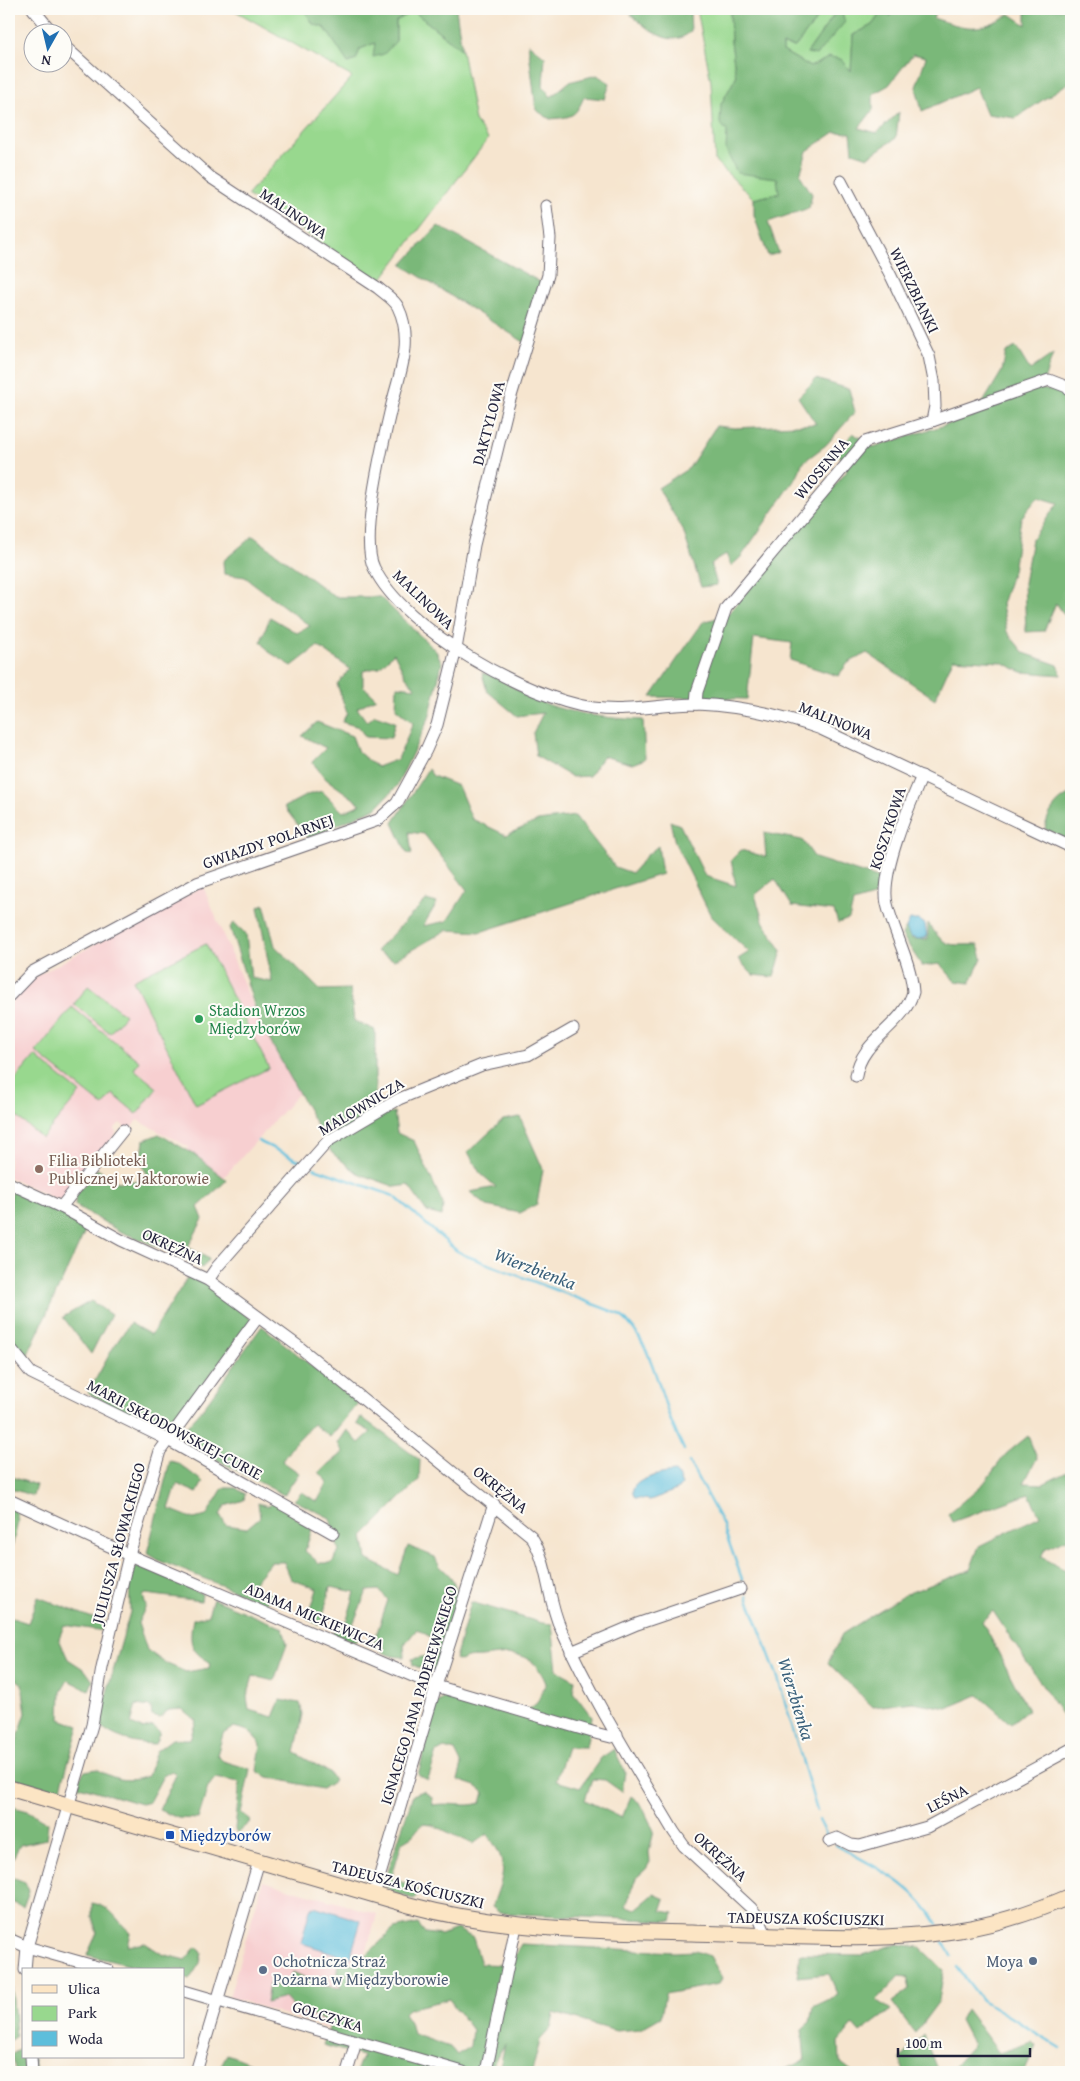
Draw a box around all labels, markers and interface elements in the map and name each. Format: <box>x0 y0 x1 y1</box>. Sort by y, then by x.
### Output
north arrow <box>22 22 72 72</box>
text: N <box>40 50 52 71</box>
street label: MALINOWA <box>255 181 333 245</box>
street label: WIERZBIANKI <box>884 243 946 337</box>
street label: DAKTYLOWA <box>465 378 511 468</box>
street label: WIOSENNA <box>788 431 854 504</box>
street label: MALINOWA <box>388 563 461 635</box>
street label: MALINOWA <box>795 694 877 746</box>
street label: KOSZYKOWA <box>862 783 912 872</box>
street label: GWIAZDY POLARNEJ <box>199 807 337 875</box>
place label: Stadion Wrzos Międzyborów <box>209 998 305 1040</box>
marker: Stadion Wrzos Międzyborów <box>193 1013 205 1025</box>
street label: MALOWNICZA <box>314 1071 409 1141</box>
place label: Filia Biblioteki Publicznej w Jaktorowie <box>49 1148 209 1190</box>
marker: Filia Biblioteki Publicznej w Jaktorowie <box>33 1163 45 1175</box>
street label: OKRĘŻNA <box>138 1221 208 1271</box>
water label: Wierzbienka <box>491 1241 581 1297</box>
street label: MARII SKŁODOWSKIEJ-CURIE <box>83 1373 267 1485</box>
street label: OKRĘŻNA <box>468 1459 534 1519</box>
street label: JULIUSZA SŁOWACKIEGO <box>84 1460 151 1628</box>
street label: ADAMA MICKIEWICZA <box>241 1576 389 1656</box>
street label: IGNACEGO JANA PADEREWSKIEGO <box>373 1582 463 1807</box>
water label: Wierzbienka <box>771 1654 822 1744</box>
street label: LEŚNA <box>922 1777 972 1819</box>
place label: Międzyborów <box>180 1823 272 1847</box>
street label: OKRĘŻNA <box>689 1825 753 1887</box>
marker: Międzyborów <box>164 1829 176 1841</box>
street label: TADEUSZA KOŚCIUSZKI <box>329 1853 487 1915</box>
street label: TADEUSZA KOŚCIUSZKI <box>727 1905 885 1931</box>
place label: Ochotnicza Straż Pożarna w Międzyborowie <box>273 1949 449 1991</box>
place label: Moya <box>986 1949 1023 1973</box>
marker: Moya <box>1027 1955 1039 1967</box>
marker: Ochotnicza Straż Pożarna w Międzyborowie <box>257 1964 269 1976</box>
legend <box>22 1968 185 2058</box>
text: Ulica <box>68 1978 100 1999</box>
street label: GOLCZYKA <box>290 1994 367 2038</box>
text: Park <box>68 2002 97 2023</box>
scale bar <box>898 2026 1030 2058</box>
text: Woda <box>68 2028 103 2049</box>
text: 100 m <box>905 2032 943 2053</box>

